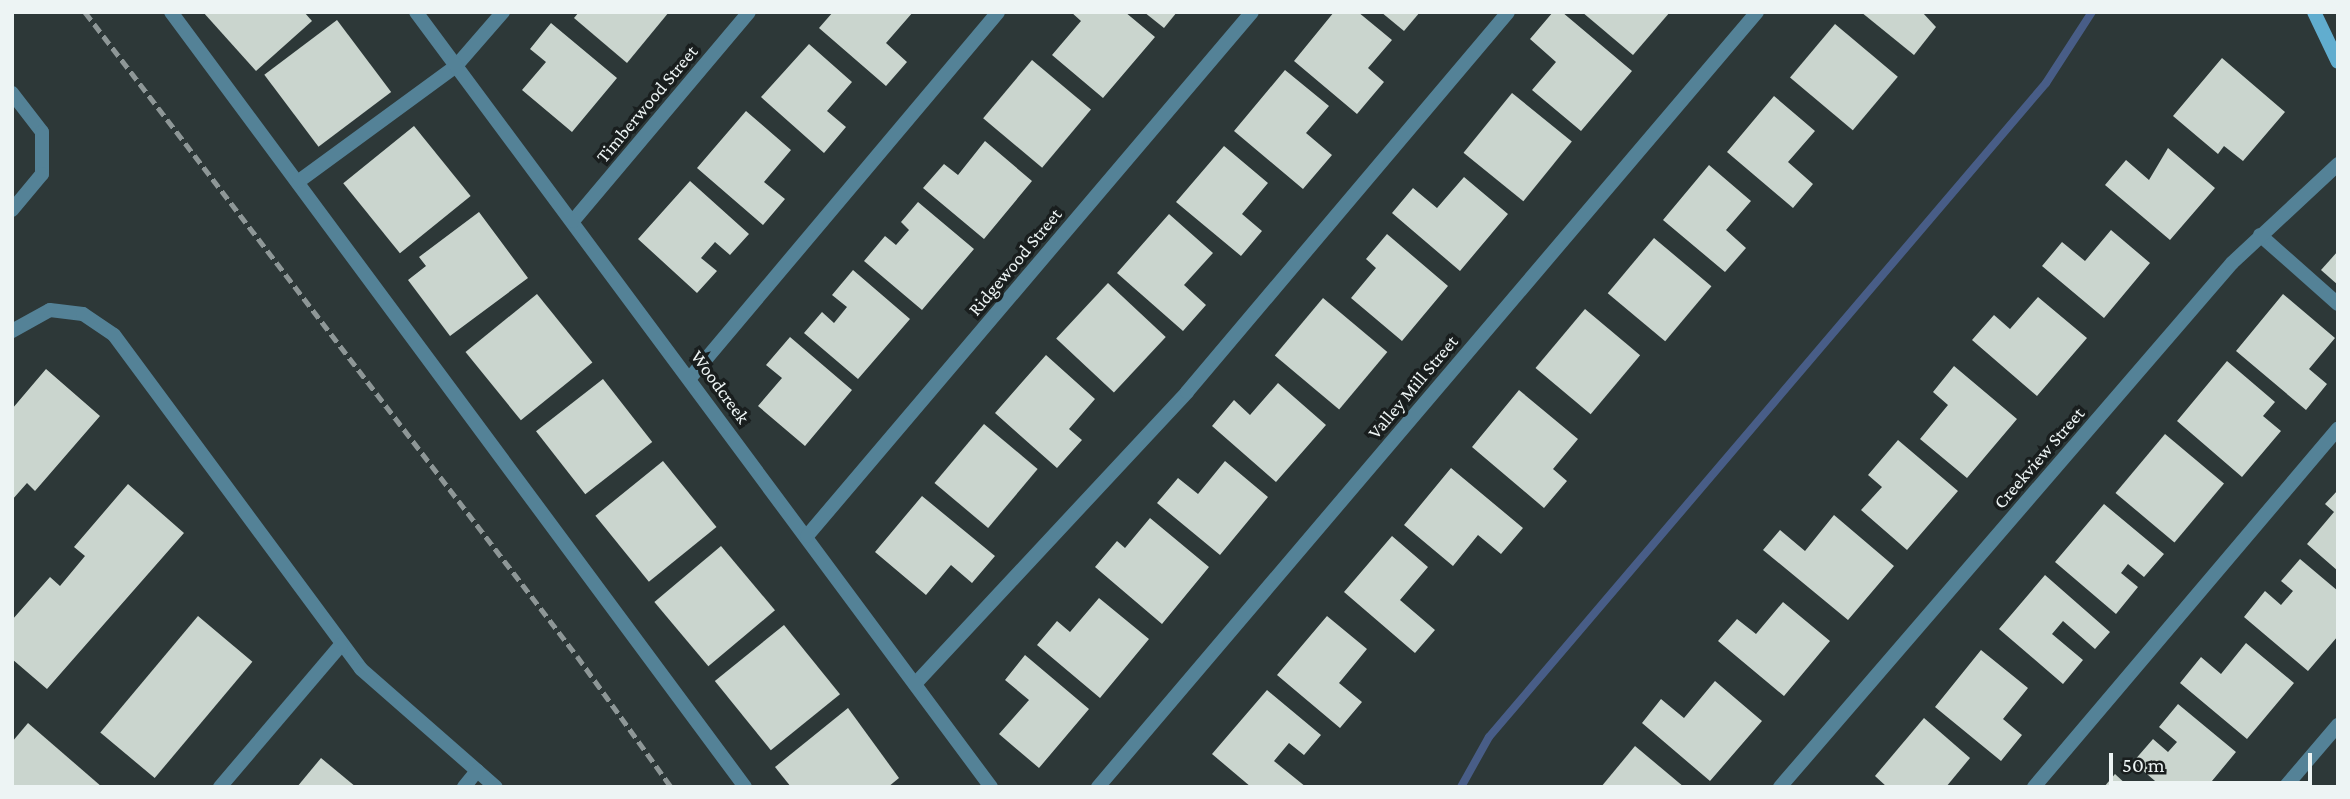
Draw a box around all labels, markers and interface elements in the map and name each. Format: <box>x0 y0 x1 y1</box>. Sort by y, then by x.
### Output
street label: Timberwood Street <box>591 41 703 167</box>
street label: Ridgewood Street <box>963 203 1067 321</box>
street label: Valley Mill Street <box>1363 331 1463 443</box>
street label: Woodcreek <box>686 346 754 428</box>
street label: Creekview Street <box>1989 403 2089 513</box>
scale bar <box>2112 740 2315 784</box>
text: 50 m <box>2122 753 2165 777</box>

